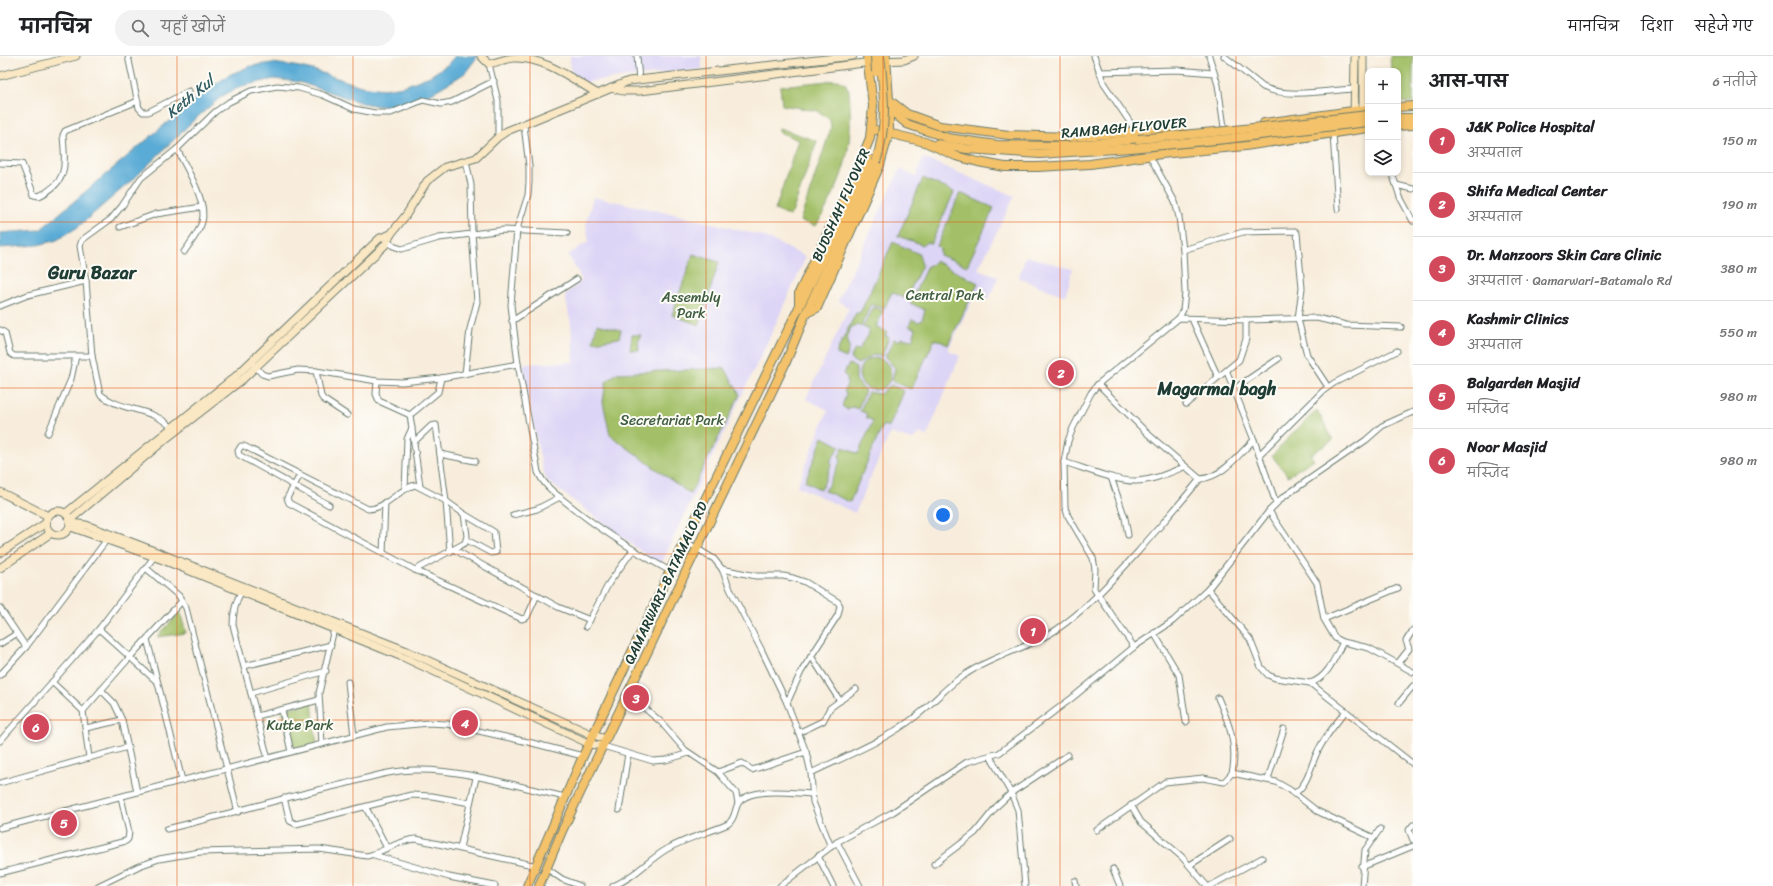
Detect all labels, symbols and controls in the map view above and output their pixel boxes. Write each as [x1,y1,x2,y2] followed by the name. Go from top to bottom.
[20,10,91,43] text: मानचित्र
[115,10,395,46] search box
[161,14,225,40] text: यहाँ खोजें
[1568,14,1619,39] text: मानचित्र
[1641,14,1673,39] text: दिशा
[1695,14,1753,39] text: सहेजे गए
[129,17,151,39] icon: search
[1429,66,1508,96] text: आस-पास
[160,67,223,125] water label: Keth Kul
[1365,68,1401,176] map controls
[1365,68,1401,104] button: +
[1713,70,1757,93] text: 6 नतीजे
[1365,104,1401,140] button: −
[1060,110,1188,146] street label: RAMBAGH FLYOVER
[1467,114,1595,140] text: J&K Police Hospital
[1439,129,1445,152] text: 1
[1722,129,1757,152] text: 150 m
[1365,140,1401,176] button: layers
[1467,141,1522,164] text: अस्पताल
[805,144,877,266] street label: BUDSHAH FLYOVER
[1467,178,1607,204] text: Shifa Medical Center
[1438,193,1446,216] text: 2
[1722,193,1757,216] text: 190 m
[1467,205,1522,228] text: अस्पताल
[1467,242,1662,268] text: Dr. Manzoors Skin Care Clinic
[47,257,138,289] district label: Guru Bazar
[1438,257,1446,280] text: 3
[1720,257,1757,280] text: 380 m
[1467,269,1672,292] text: अस्पताल · Qamarwari-Batamalo Rd
[906,283,984,308] park label: Central Park
[661,285,721,326] park label: Assembly Park
[1467,306,1569,332] text: Kashmir Clinics
[1438,321,1446,344] text: 4
[1720,321,1757,344] text: 550 m
[1467,333,1522,356] text: अस्पताल
[1048,358,1074,388] pin: 2
[1467,370,1580,396] text: Balgarden Masjid
[1156,373,1277,405] district label: Magarmal bagh
[1438,385,1446,408] text: 5
[1720,385,1757,408] text: 980 m
[1467,397,1509,420] text: मस्जिद
[620,408,724,433] park label: Secretariat Park
[1467,434,1546,460] text: Noor Masjid
[1438,449,1446,472] text: 6
[1720,449,1757,472] text: 980 m
[1467,461,1509,484] text: मस्जिद
[617,497,715,669] street label: QAMARWARI-BATAMALO RD
[933,505,953,525] your location
[1020,616,1046,646] pin: 1
[623,683,649,713] pin: 3
[452,708,478,738] pin: 4
[23,712,49,742] pin: 6
[267,713,334,738] park label: Kutte Park
[51,808,77,838] pin: 5

